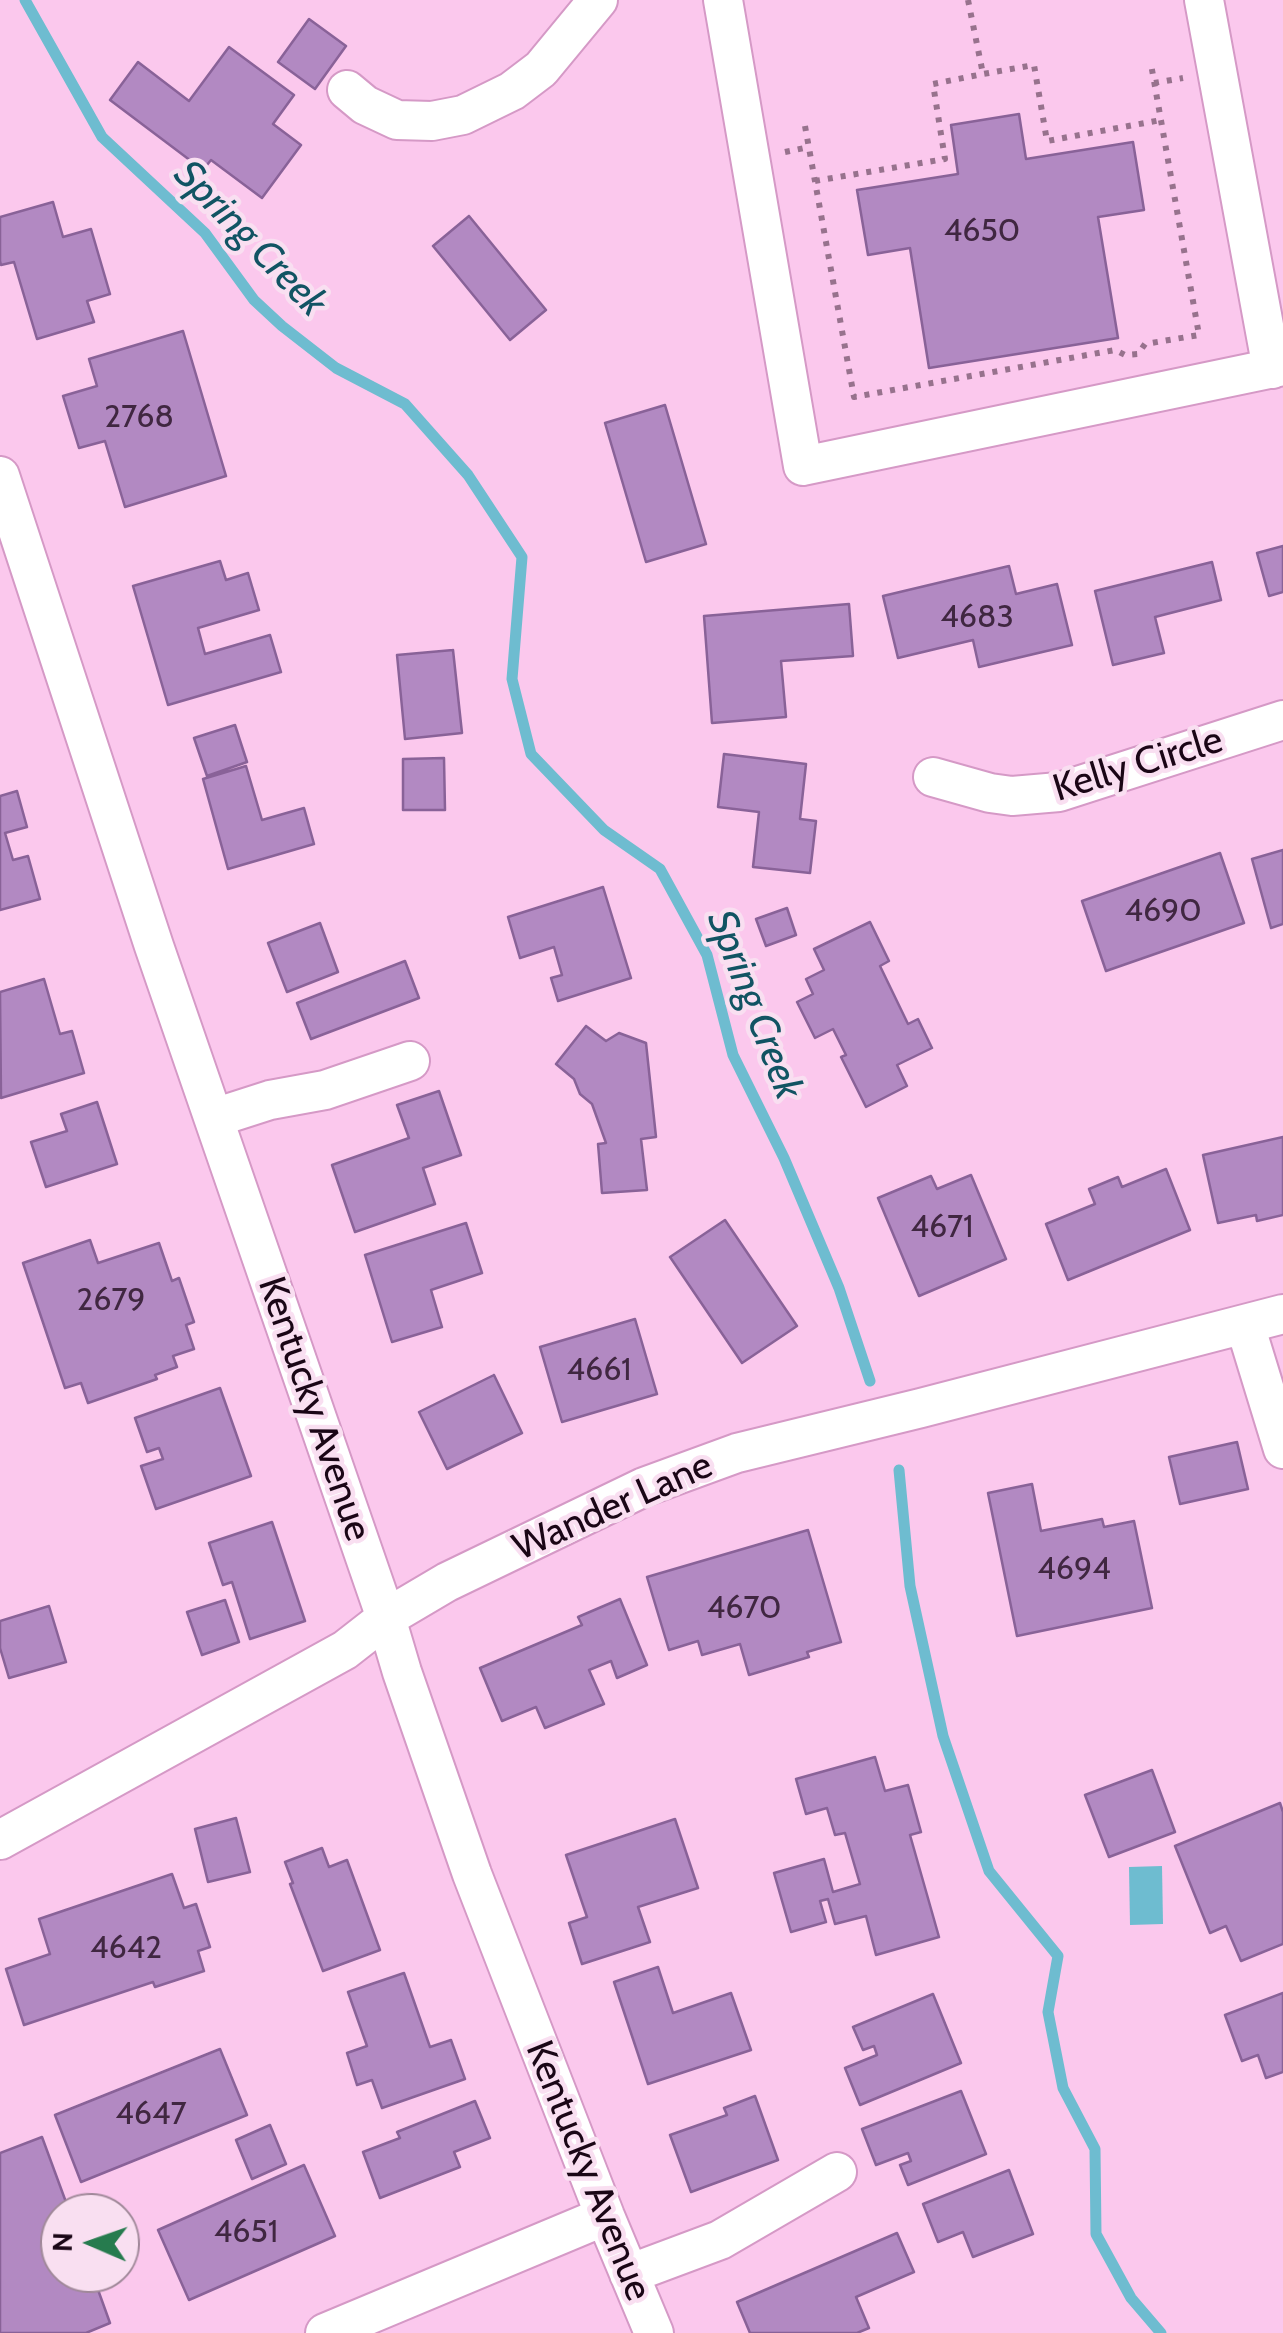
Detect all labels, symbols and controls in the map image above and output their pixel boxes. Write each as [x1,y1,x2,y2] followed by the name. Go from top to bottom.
[164,151,336,327] water label: Spring Creek
[944,213,1020,251] house number: 4650
[104,399,174,437] house number: 2768
[940,599,1014,637] house number: 4683
[1048,718,1228,812] street label: Kelly Circle
[1124,893,1202,931] house number: 4690
[696,904,812,1106] water label: Spring Creek
[911,1209,973,1247] house number: 4671
[248,1271,380,1547] street label: Kentucky Avenue
[77,1282,145,1320] house number: 2679
[566,1352,632,1390] house number: 4661
[506,1443,720,1571] street label: Wander Lane
[1037,1551,1111,1589] house number: 4694
[707,1590,781,1628] house number: 4670
[90,1930,162,1968] house number: 4642
[515,2035,661,2307] street label: Kentucky Avenue
[115,2096,187,2134] house number: 4647
[40,2193,140,2293] north arrow
[214,2214,278,2252] house number: 4651
[45,2232,79,2253] text: N

